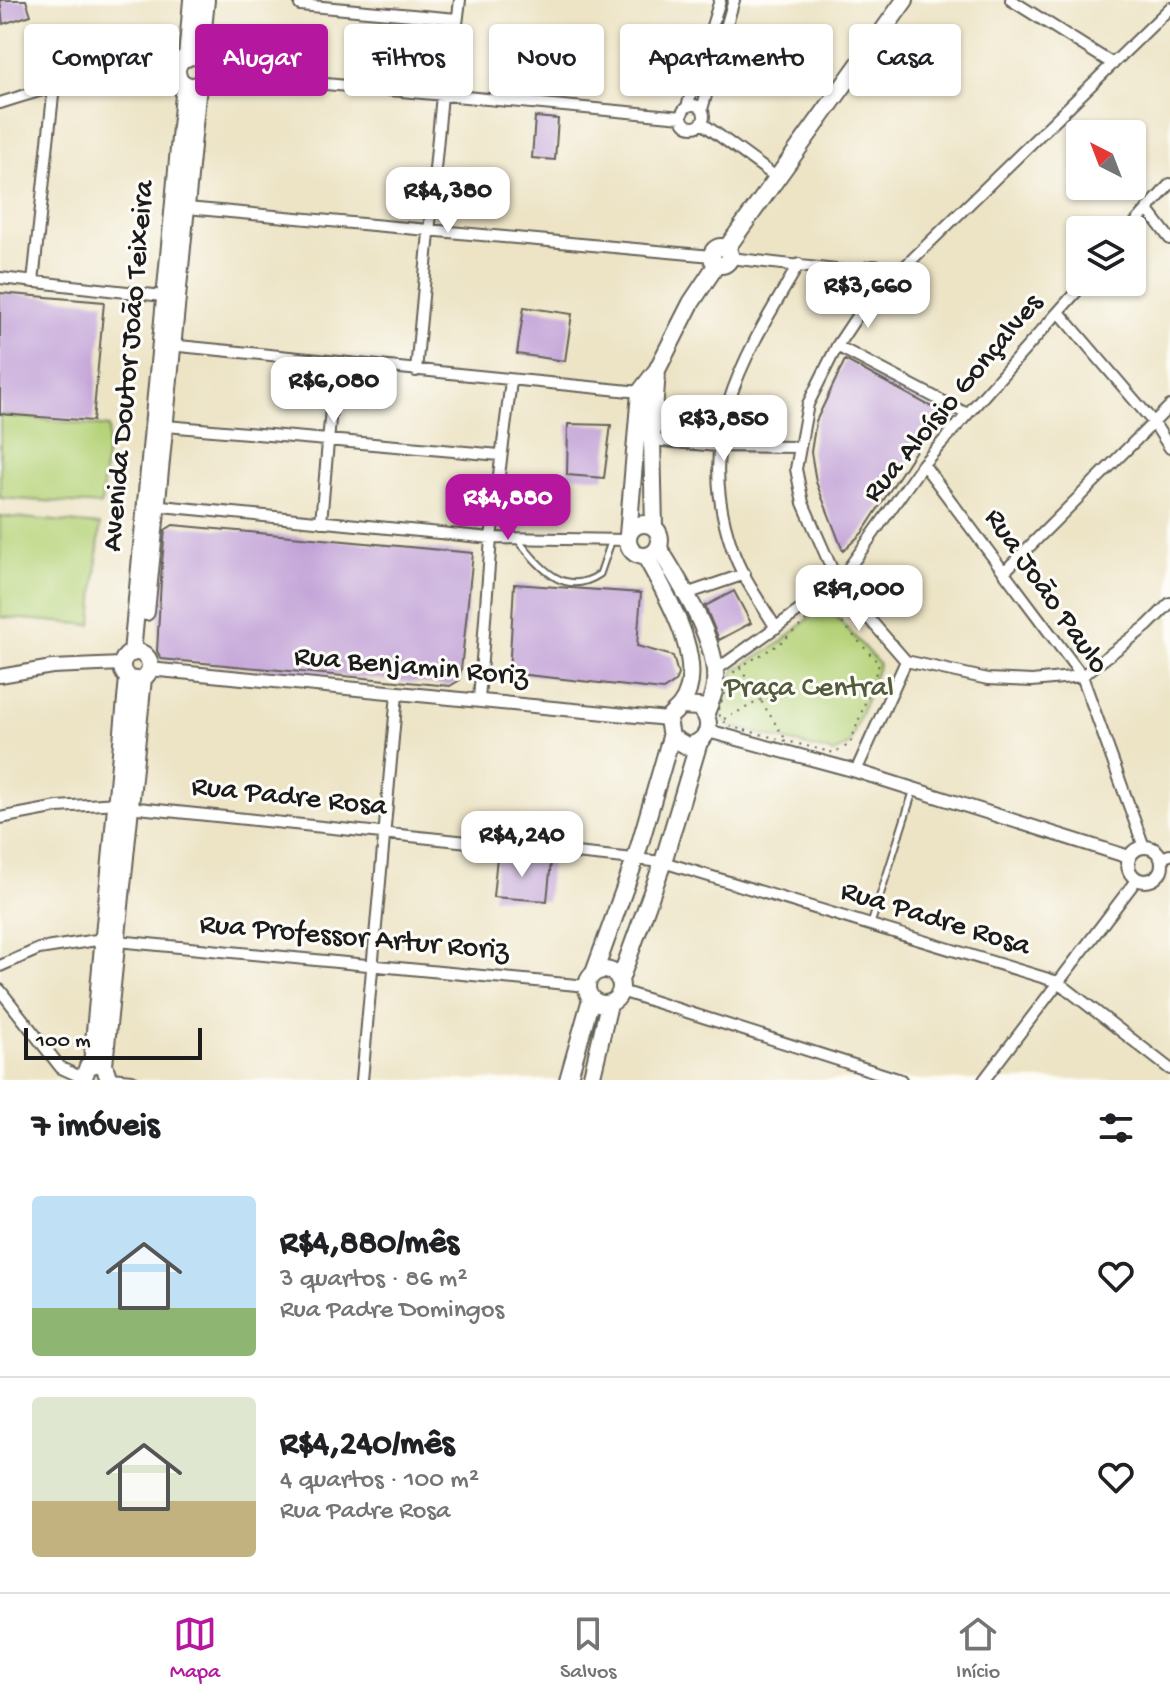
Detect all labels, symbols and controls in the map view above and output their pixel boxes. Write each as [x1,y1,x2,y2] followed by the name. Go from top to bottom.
[24,24,179,96] chip: Comprar
[195,24,328,96] chip: Alugar
[344,24,473,96] chip: Filtros
[489,24,604,96] chip: Novo
[620,24,833,96] chip: Apartamento
[849,24,961,96] chip: Casa
[1066,120,1146,200] north arrow
[1066,120,1146,296] map controls
[374,167,522,235] pin: R$4,380
[404,177,492,208] text: R$4,380
[96,178,164,553] street label: Avenida Doutor João Teixeira
[1066,216,1146,296] button: layers
[794,262,942,330] pin: R$3,660
[824,272,912,303] text: R$3,660
[856,287,1052,511] street label: Rua Aloísio Gonçalves
[260,357,408,425] pin: R$6,080
[289,367,379,398] text: R$6,080
[650,395,798,463] pin: R$3,850
[679,405,769,436] text: R$3,850
[434,474,582,542] pin: R$4,880
[463,484,553,515] text: R$4,880
[975,503,1115,681] street label: Rua João Paulo
[785,565,933,633] pin: R$9,000
[814,575,904,606] text: R$9,000
[293,640,530,696] street label: Rua Benjamin Roriz
[723,672,894,707] park label: Praça Central
[189,770,390,826] street label: Rua Padre Rosa
[448,811,596,879] pin: R$4,240
[479,821,565,852] text: R$4,240
[836,875,1035,966] street label: Rua Padre Rosa
[198,908,511,970] street label: Rua Professor Artur Roriz
[24,1024,202,1060] scale bar
[36,1029,91,1055] text: 100 m
[1094,1106,1138,1150] icon: filters
[32,1108,159,1148] text: 7 imóveis
[280,1225,459,1265] text: R$4,880/mês
[96,1228,192,1324] icon: home
[1094,1254,1138,1298] icon: heart
[280,1265,468,1296] text: 3 quartos · 86 m²
[280,1296,504,1327] text: Rua Padre Domingos
[280,1426,454,1466] text: R$4,240/mês
[96,1429,192,1525] icon: home
[1094,1455,1138,1499] icon: heart
[280,1466,479,1497] text: 4 quartos · 100 m²
[280,1497,450,1528] text: Rua Padre Rosa
[170,1612,220,1686] tab: Mapa
[560,1612,616,1686] tab: Salvos
[956,1612,1000,1686] tab: Início

